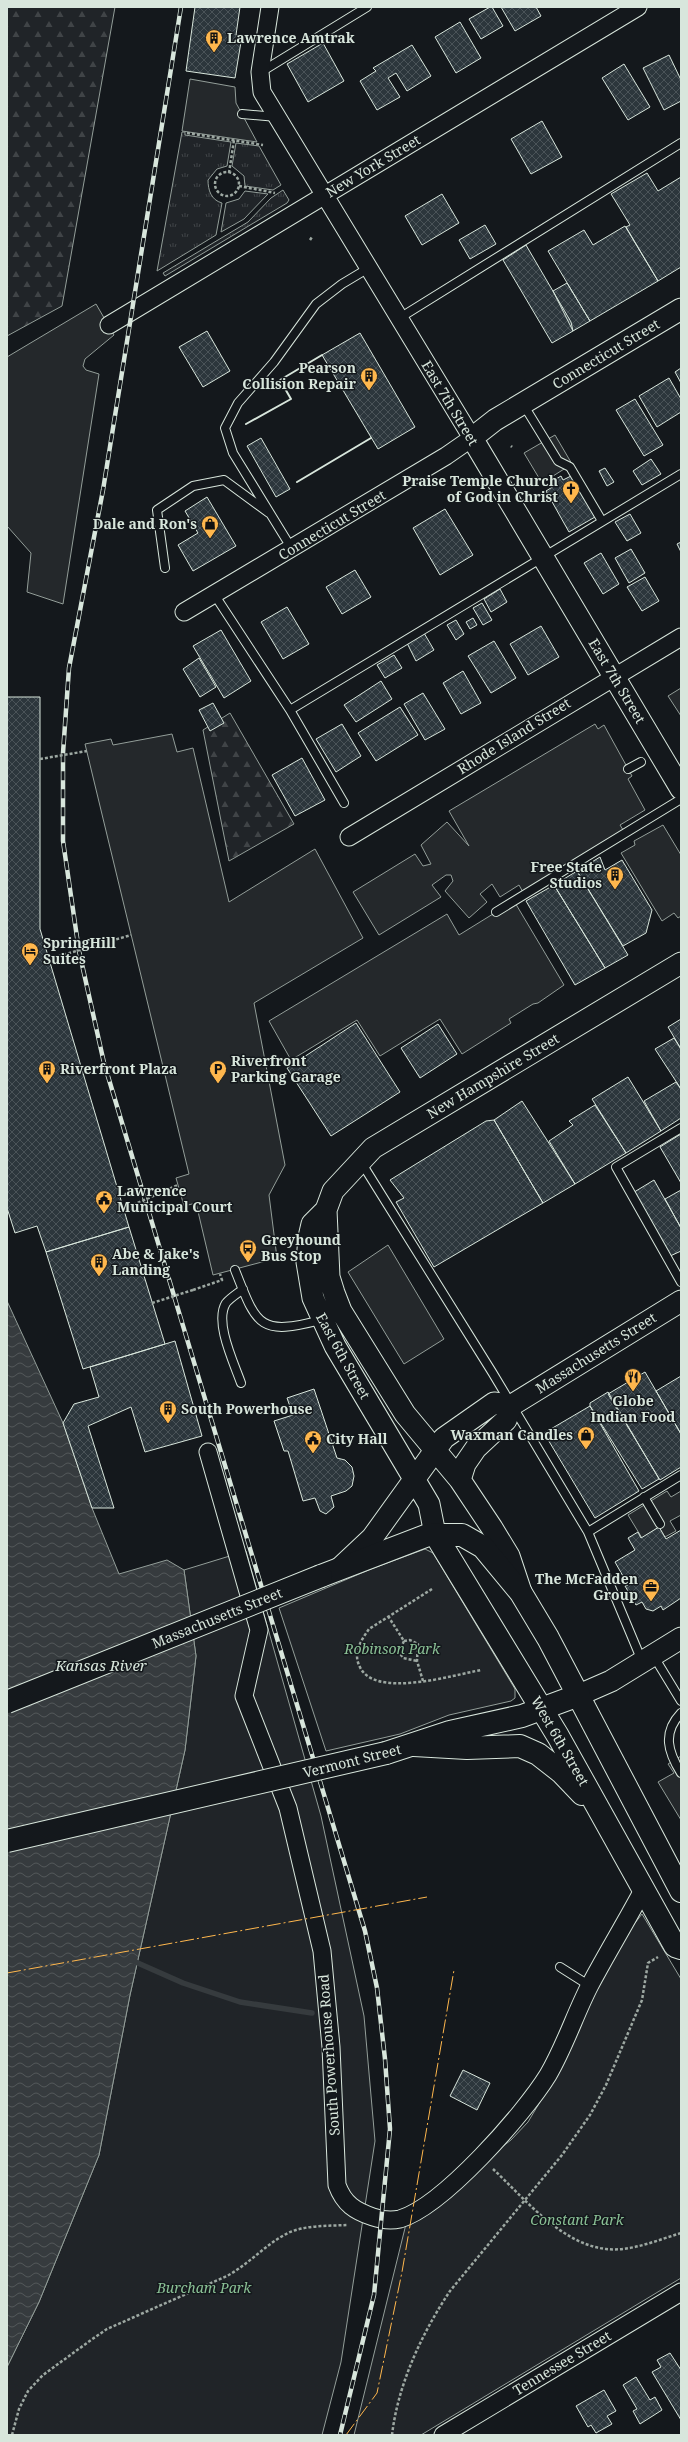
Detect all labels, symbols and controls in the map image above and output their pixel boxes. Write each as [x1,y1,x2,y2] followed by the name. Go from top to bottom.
[204,28,224,53] building icon: Lawrence Amtrak
[227,28,355,47] place label: Lawrence Amtrak
[322,130,424,201] street label: New York Street
[549,314,663,393] street label: Connecticut Street
[418,357,483,449] street label: East 7th Street
[242,358,357,393] place label: Pearson Collision Repair
[359,366,379,391] building icon: Pearson Collision Repair
[402,471,558,506] place label: Praise Temple Church of God in Christ
[561,479,581,504] church icon: Praise Temple Church of God in Christ
[275,485,389,564] street label: Connecticut Street
[93,514,197,533] place label: Dale and Ron's
[200,514,220,539] shop icon: Dale and Ron's
[585,635,650,727] street label: East 7th Street
[454,693,574,778] street label: Rhode Island Street
[530,857,602,892] place label: Free State Studios
[605,865,625,890] building icon: Free State Studios
[43,933,116,968] place label: SpringHill Suites
[20,941,40,966] hotel icon: SpringHill Suites
[423,1028,562,1123] street label: New Hampshire Street
[231,1051,341,1086] place label: Riverfront Parking Garage
[37,1059,57,1084] building icon: Riverfront Plaza
[60,1059,177,1078] place label: Riverfront Plaza
[208,1059,228,1084] parking icon: Riverfront Parking Garage
[117,1181,233,1216] place label: Lawrence Municipal Court
[94,1189,114,1214] public building icon: Lawrence Municipal Court
[261,1230,341,1265] place label: Greyhound Bus Stop
[238,1238,258,1263] bus stop icon: Greyhound Bus Stop
[112,1244,200,1279] place label: Abe & Jake's Landing
[89,1252,109,1277] building icon: Abe & Jake's Landing
[532,1308,660,1397] street label: Massachusetts Street
[312,1309,375,1402] street label: East 6th Street
[623,1367,643,1392] restaurant icon: Globe Indian Food
[591,1391,675,1426] place label: Globe Indian Food
[158,1399,178,1424] building icon: South Powerhouse
[181,1399,313,1418] place label: South Powerhouse
[450,1425,573,1444] place label: Waxman Candles
[576,1425,596,1450] shop icon: Waxman Candles
[303,1429,323,1454] public building icon: City Hall
[326,1429,388,1448] place label: City Hall
[535,1569,638,1604] place label: The McFadden Group
[641,1577,661,1602] office icon: The McFadden Group
[149,1583,285,1652] street label: Massachusetts Street
[343,1639,441,1658] park label: Robinson Park
[54,1655,148,1675] water label: Kansas River
[527,1692,594,1789] street label: West 6th Street
[301,1739,403,1782] street label: Vermont Street
[313,1973,344,2136] street label: South Powerhouse Road
[530,2210,625,2229] park label: Constant Park
[156,2278,252,2297] park label: Burcham Park
[509,2326,614,2399] street label: Tennessee Street

